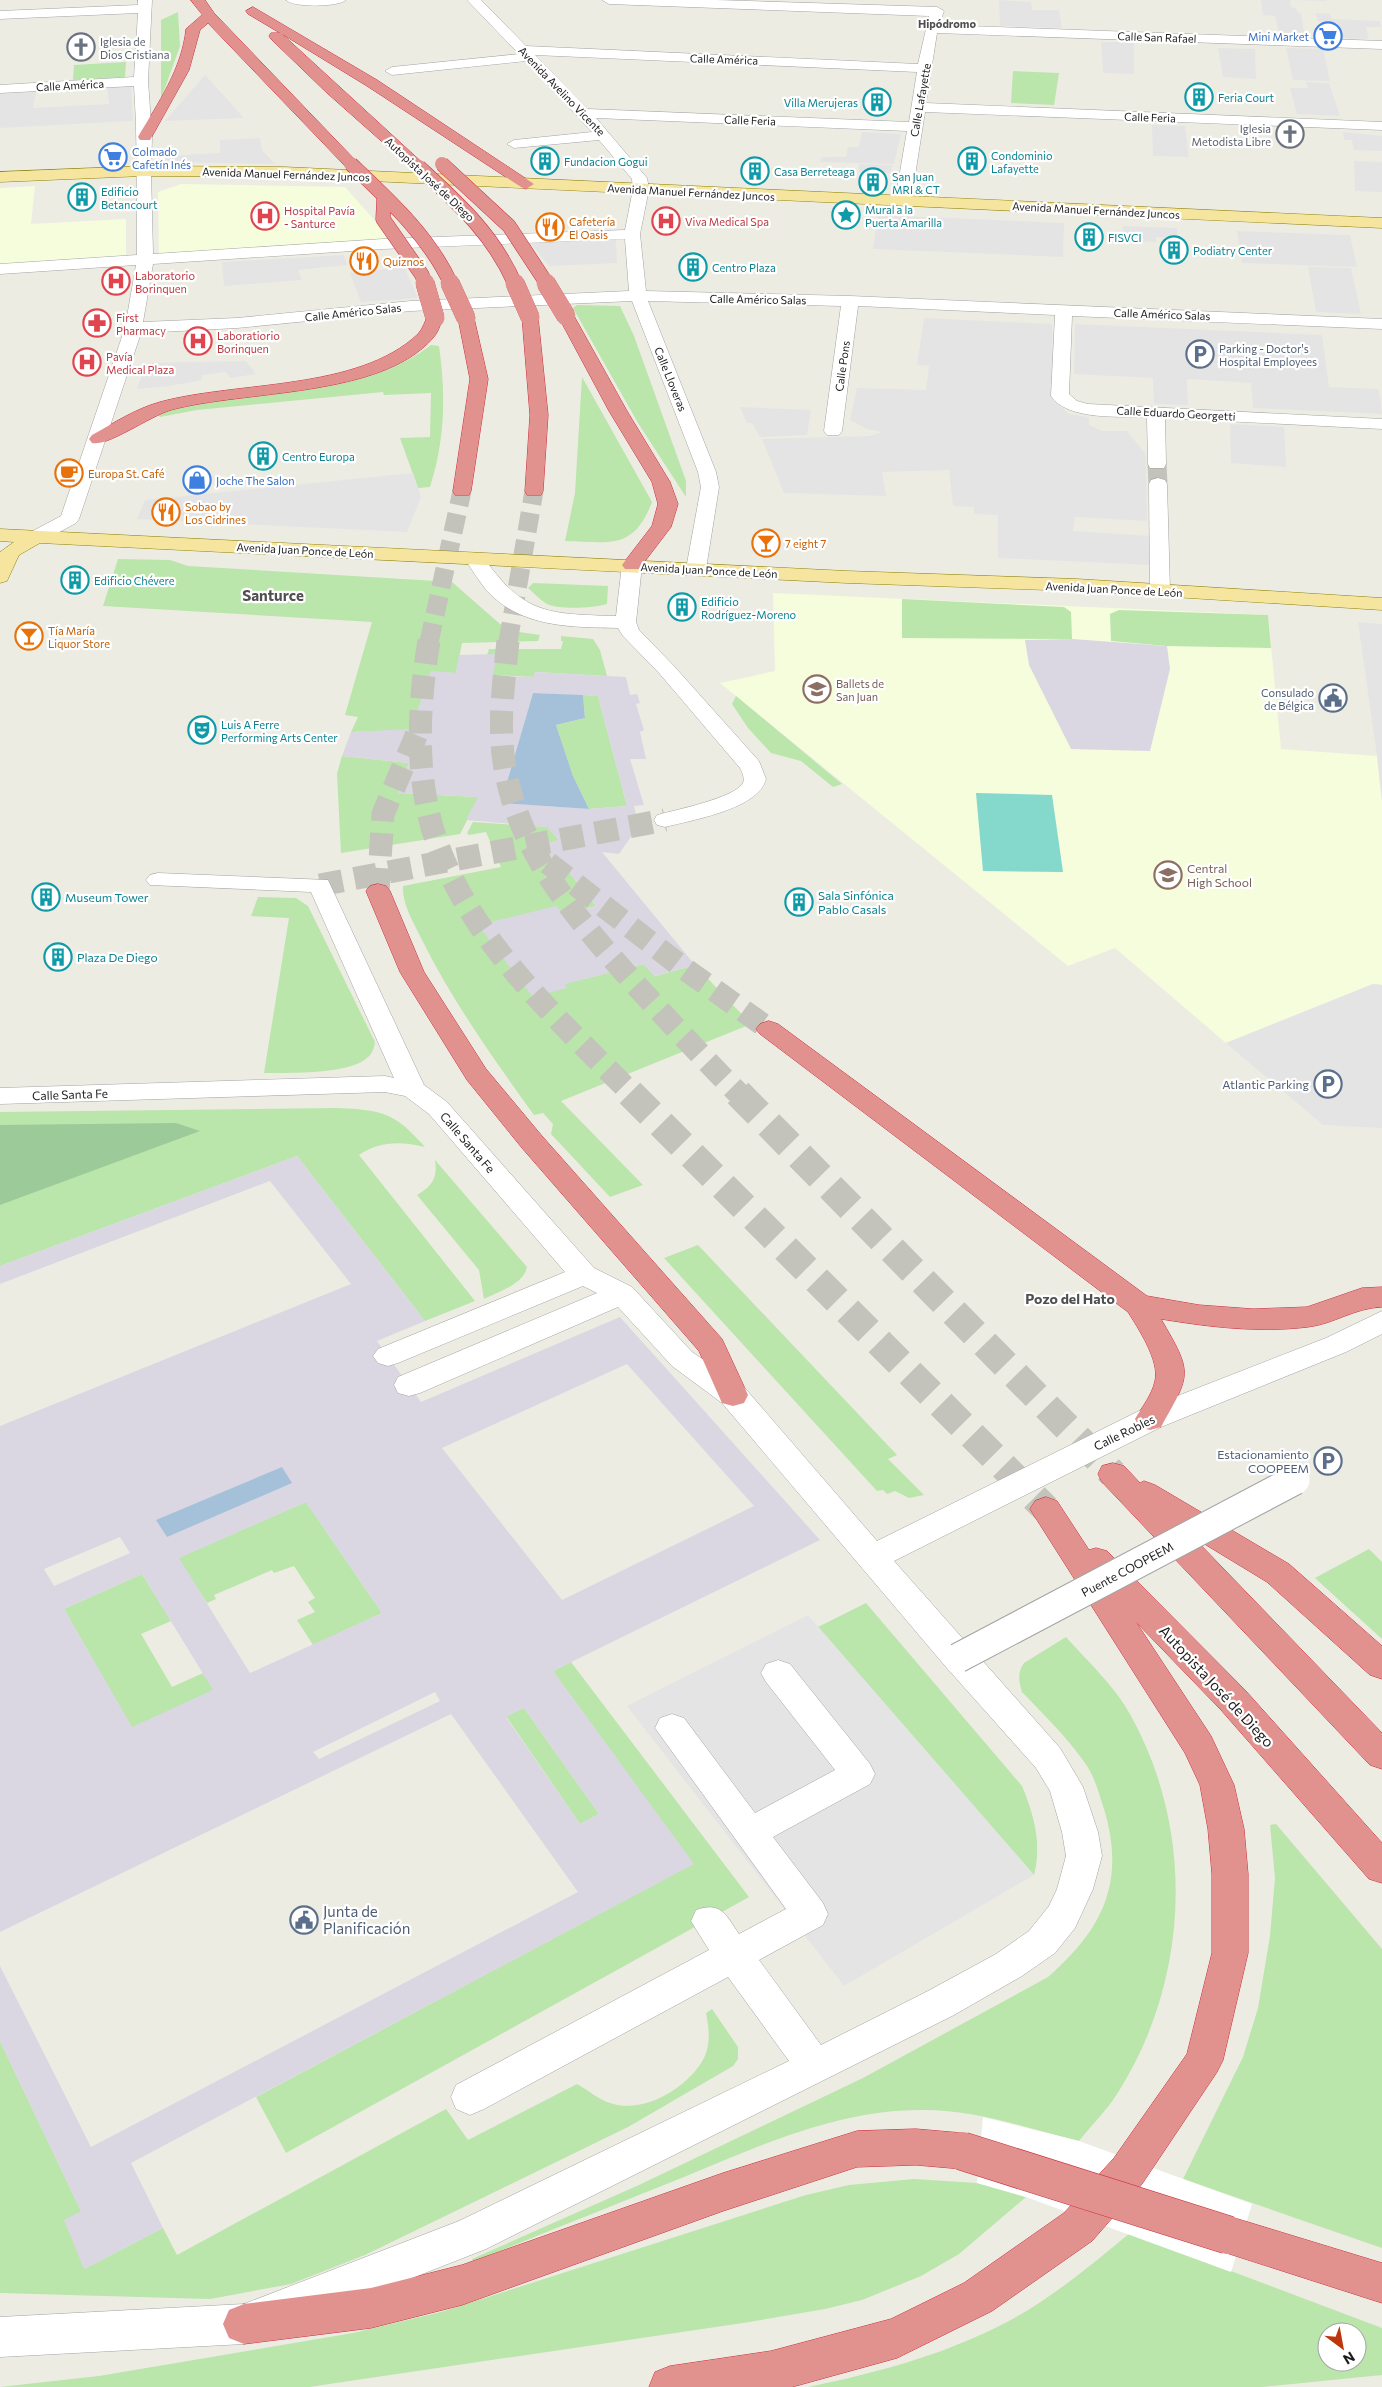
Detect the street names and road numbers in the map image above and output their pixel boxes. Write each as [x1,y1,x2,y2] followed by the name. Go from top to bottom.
[1117,29,1197,45] street label: Calle San Rafael
[516,44,608,138] street label: Avenida Avelino Vicente
[690,51,758,67] street label: Calle América
[907,62,933,138] street label: Calle Lafayette
[36,77,104,93] street label: Calle América
[1124,110,1176,124] street label: Calle Feria
[724,113,776,127] street label: Calle Feria
[382,134,478,225] street label: Autopista José de Diego
[202,165,370,184] street label: Avenida Manuel Fernández Juncos
[607,181,775,204] street label: Avenida Manuel Fernández Juncos
[1012,199,1180,222] street label: Avenida Manuel Fernández Juncos
[709,292,807,306] street label: Calle Américo Salas
[304,300,402,324] street label: Calle Américo Salas
[1113,306,1211,322] street label: Calle Américo Salas
[832,340,852,392] street label: Calle Pons
[652,345,690,413] street label: Calle Lloveras
[1116,403,1236,423] street label: Calle Eduardo Georgetti
[236,540,374,561] street label: Avenida Juan Ponce de León
[640,560,778,581] street label: Avenida Juan Ponce de León
[1045,579,1183,600] street label: Avenida Juan Ponce de León
[32,1086,108,1102] street label: Calle Santa Fe
[438,1109,498,1175] street label: Calle Santa Fe
[1091,1411,1157,1453] street label: Calle Robles
[1079,1539,1175,1599] street label: Puente COOPEEM
[1156,1621,1278,1751] street label: Autopista José de Diego

